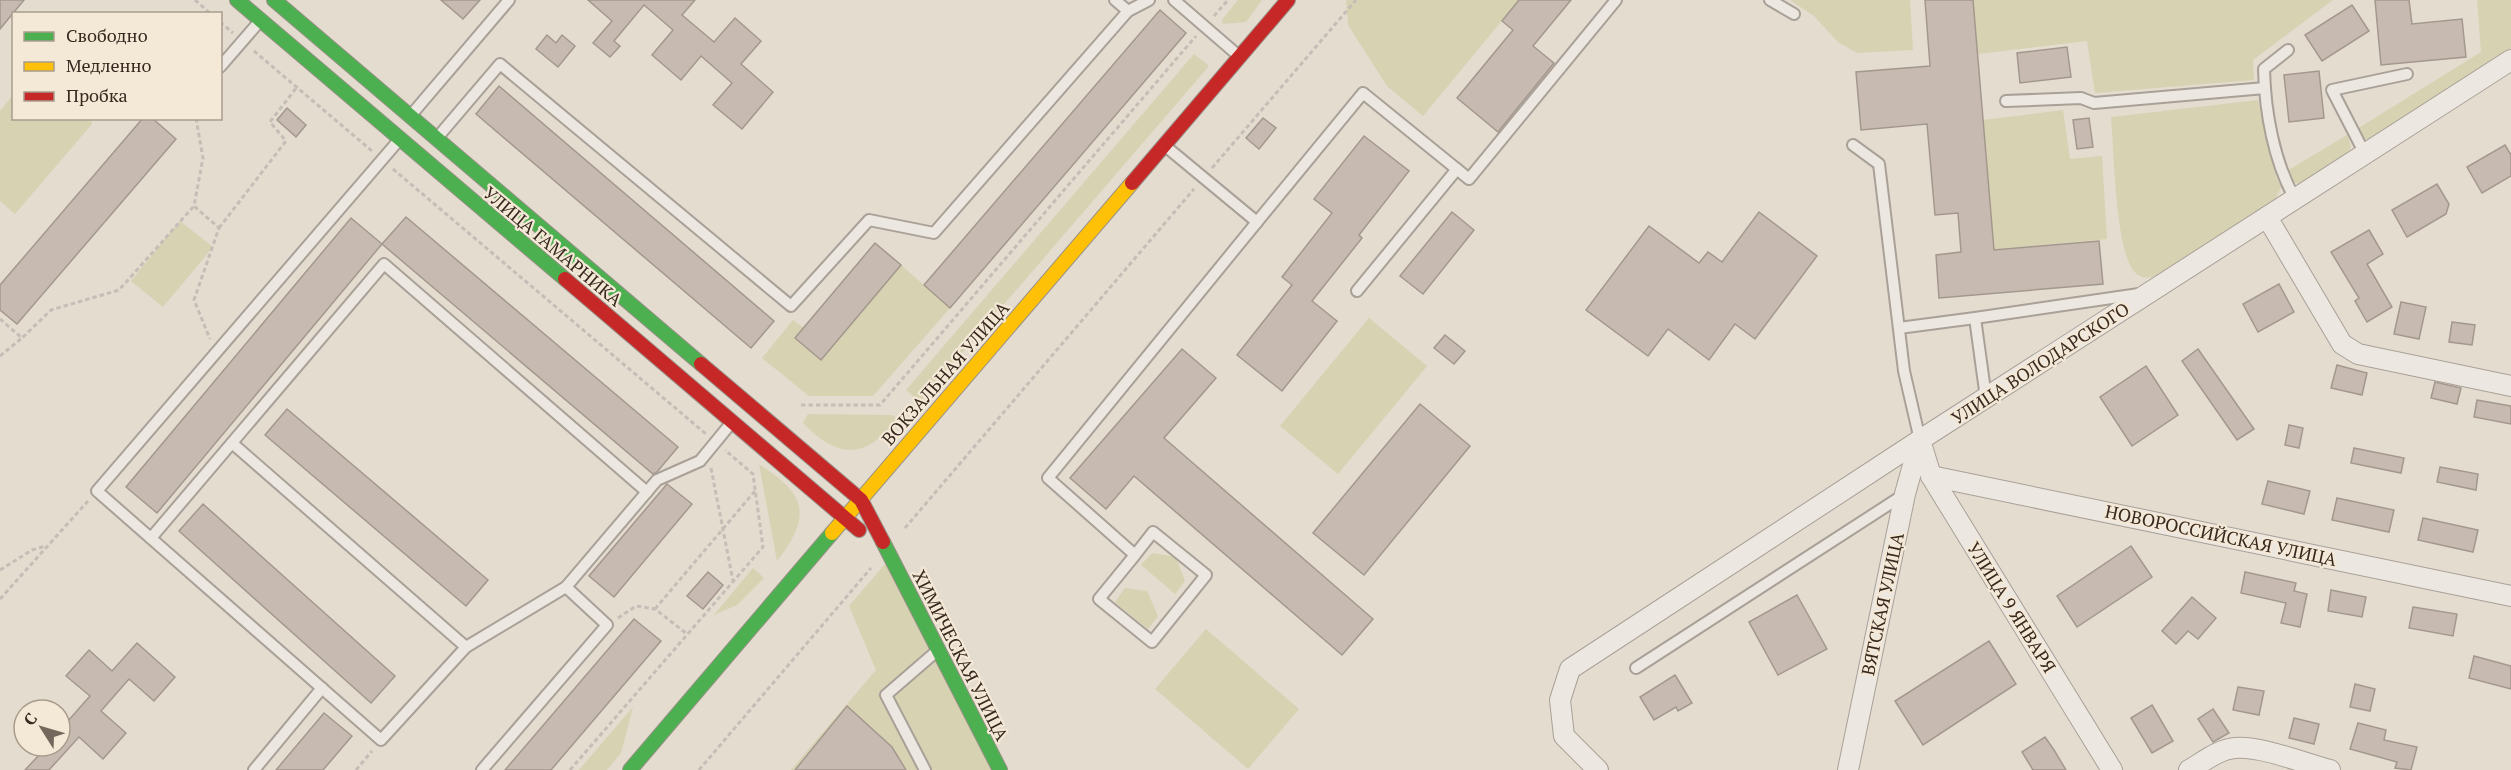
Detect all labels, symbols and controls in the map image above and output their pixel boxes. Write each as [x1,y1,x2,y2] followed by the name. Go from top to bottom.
[12,12,222,120] legend
[66,23,148,47] text: Свободно
[66,53,152,77] text: Медленно
[66,83,128,107] text: Пробка
[478,181,628,312] street label: УЛИЦА ГАМАРНИКА
[876,295,1015,450] street label: ВОКЗАЛЬНАЯ УЛИЦА
[1946,296,2134,430] street label: УЛИЦА ВОЛОДАРСКОГО
[2103,499,2340,571] street label: НОВОРОССИЙСКАЯ УЛИЦА
[1855,530,1909,678] street label: ВЯТСКАЯ УЛИЦА
[1962,537,2062,677] street label: УЛИЦА 9 ЯНВАРЯ
[908,566,1015,745] street label: ХИМИЧЕСКАЯ УЛИЦА
[12,698,72,758] north arrow
[18,708,42,730] text: С

